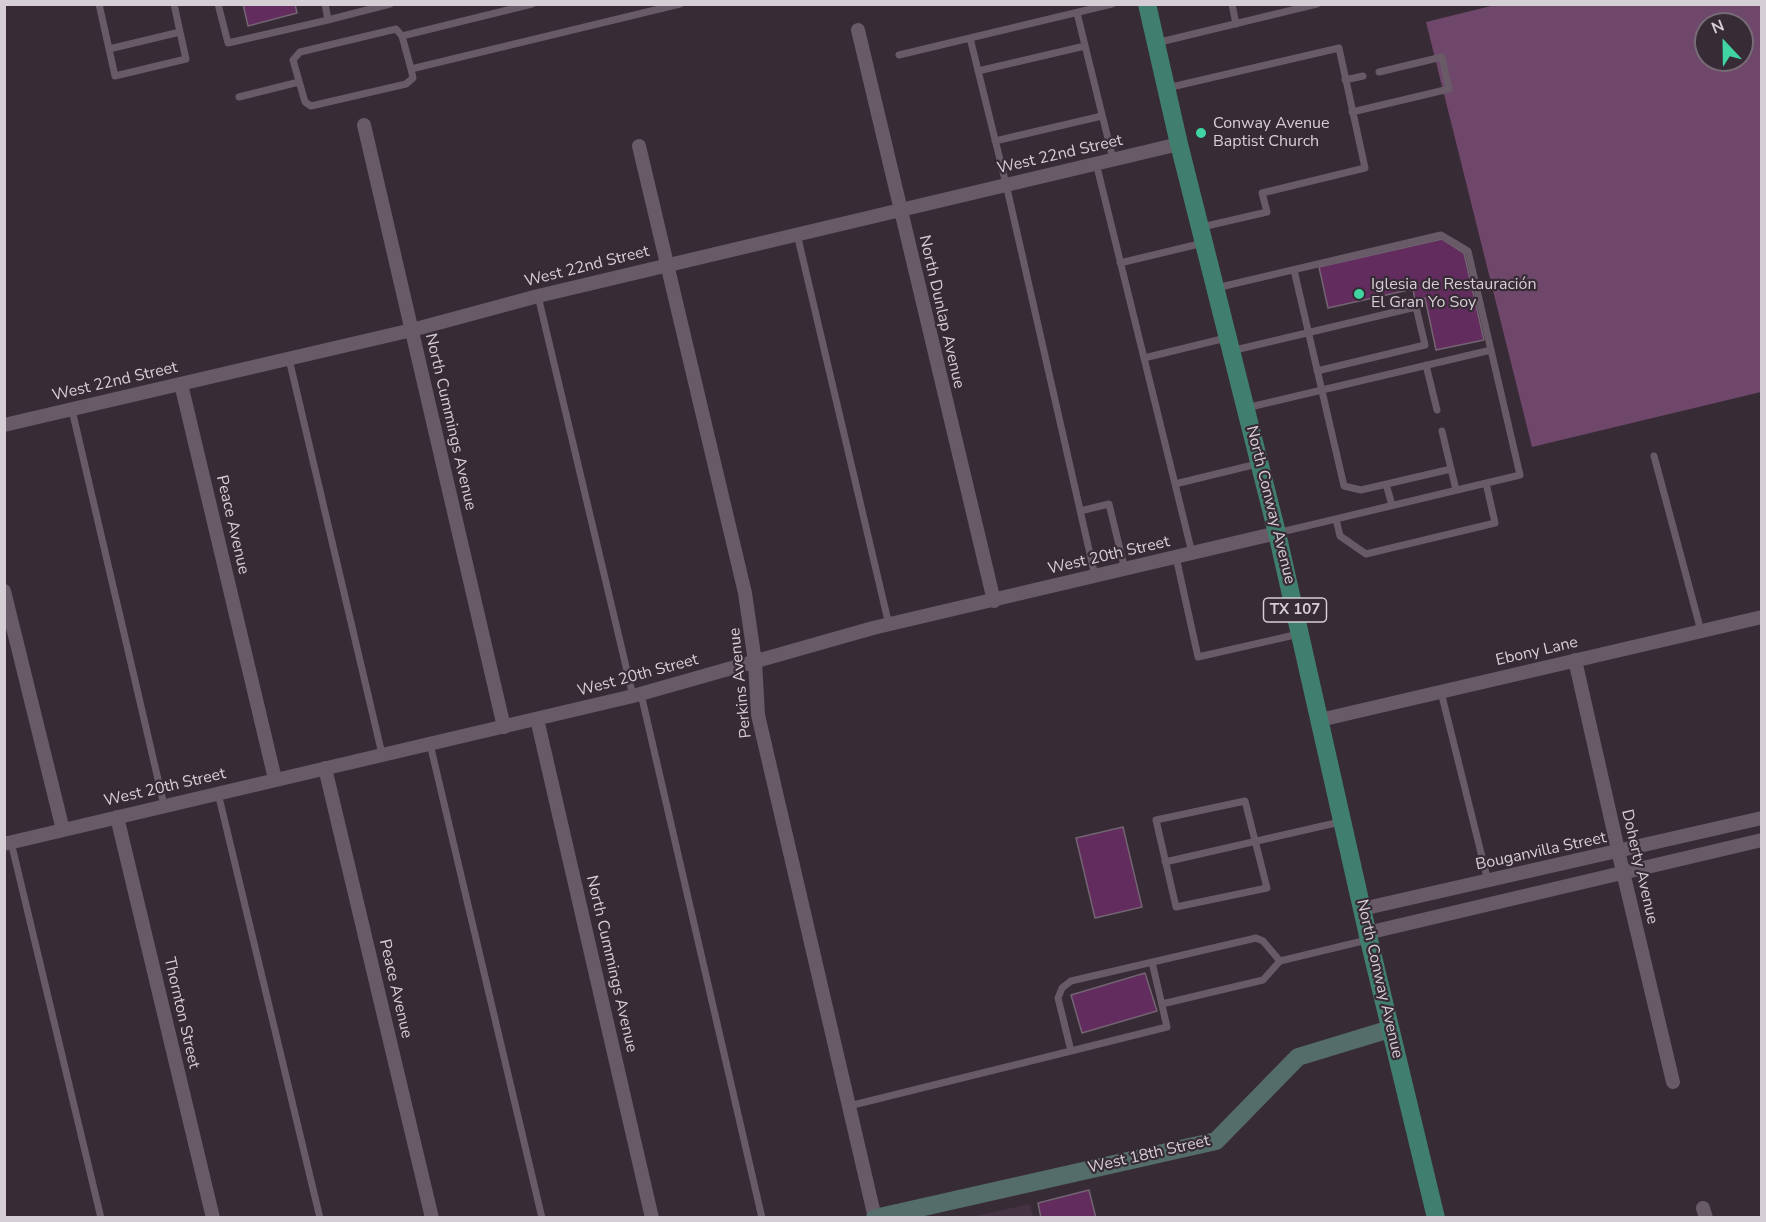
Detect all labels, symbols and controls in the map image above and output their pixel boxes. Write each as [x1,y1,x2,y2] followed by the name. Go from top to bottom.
[1694,12,1754,72] north arrow
[1708,15,1728,40] text: N
[1213,114,1330,152] place label: Conway Avenue Baptist Church
[1194,126,1208,140] marker: Conway Avenue Baptist Church
[996,131,1124,179] street label: West 22nd Street
[914,233,968,391] street label: North Dunlap Avenue
[523,242,651,292] street label: West 22nd Street
[1371,275,1537,313] place label: Iglesia de Restauración El Gran Yo Soy
[1352,287,1366,301] marker: Iglesia de Restauración El Gran Yo Soy
[420,332,480,512] street label: North Cummings Avenue
[51,358,179,406] street label: West 22nd Street
[1241,424,1299,586] street label: North Conway Avenue
[211,474,253,576] street label: Peace Avenue
[1046,533,1172,579] street label: West 20th Street
[1264,598,1326,622] road number: TX 107
[726,627,756,739] street label: Perkins Avenue
[1494,633,1580,671] street label: Ebony Lane
[576,651,700,701] street label: West 20th Street
[102,765,228,811] street label: West 20th Street
[1616,808,1662,926] street label: Doherty Avenue
[1474,829,1608,875] street label: Bouganvilla Street
[581,874,641,1054] street label: North Cummings Avenue
[1351,898,1407,1060] street label: North Conway Avenue
[374,938,416,1040] street label: Peace Avenue
[159,955,203,1071] street label: Thornton Street
[1086,1132,1212,1178] street label: West 18th Street

